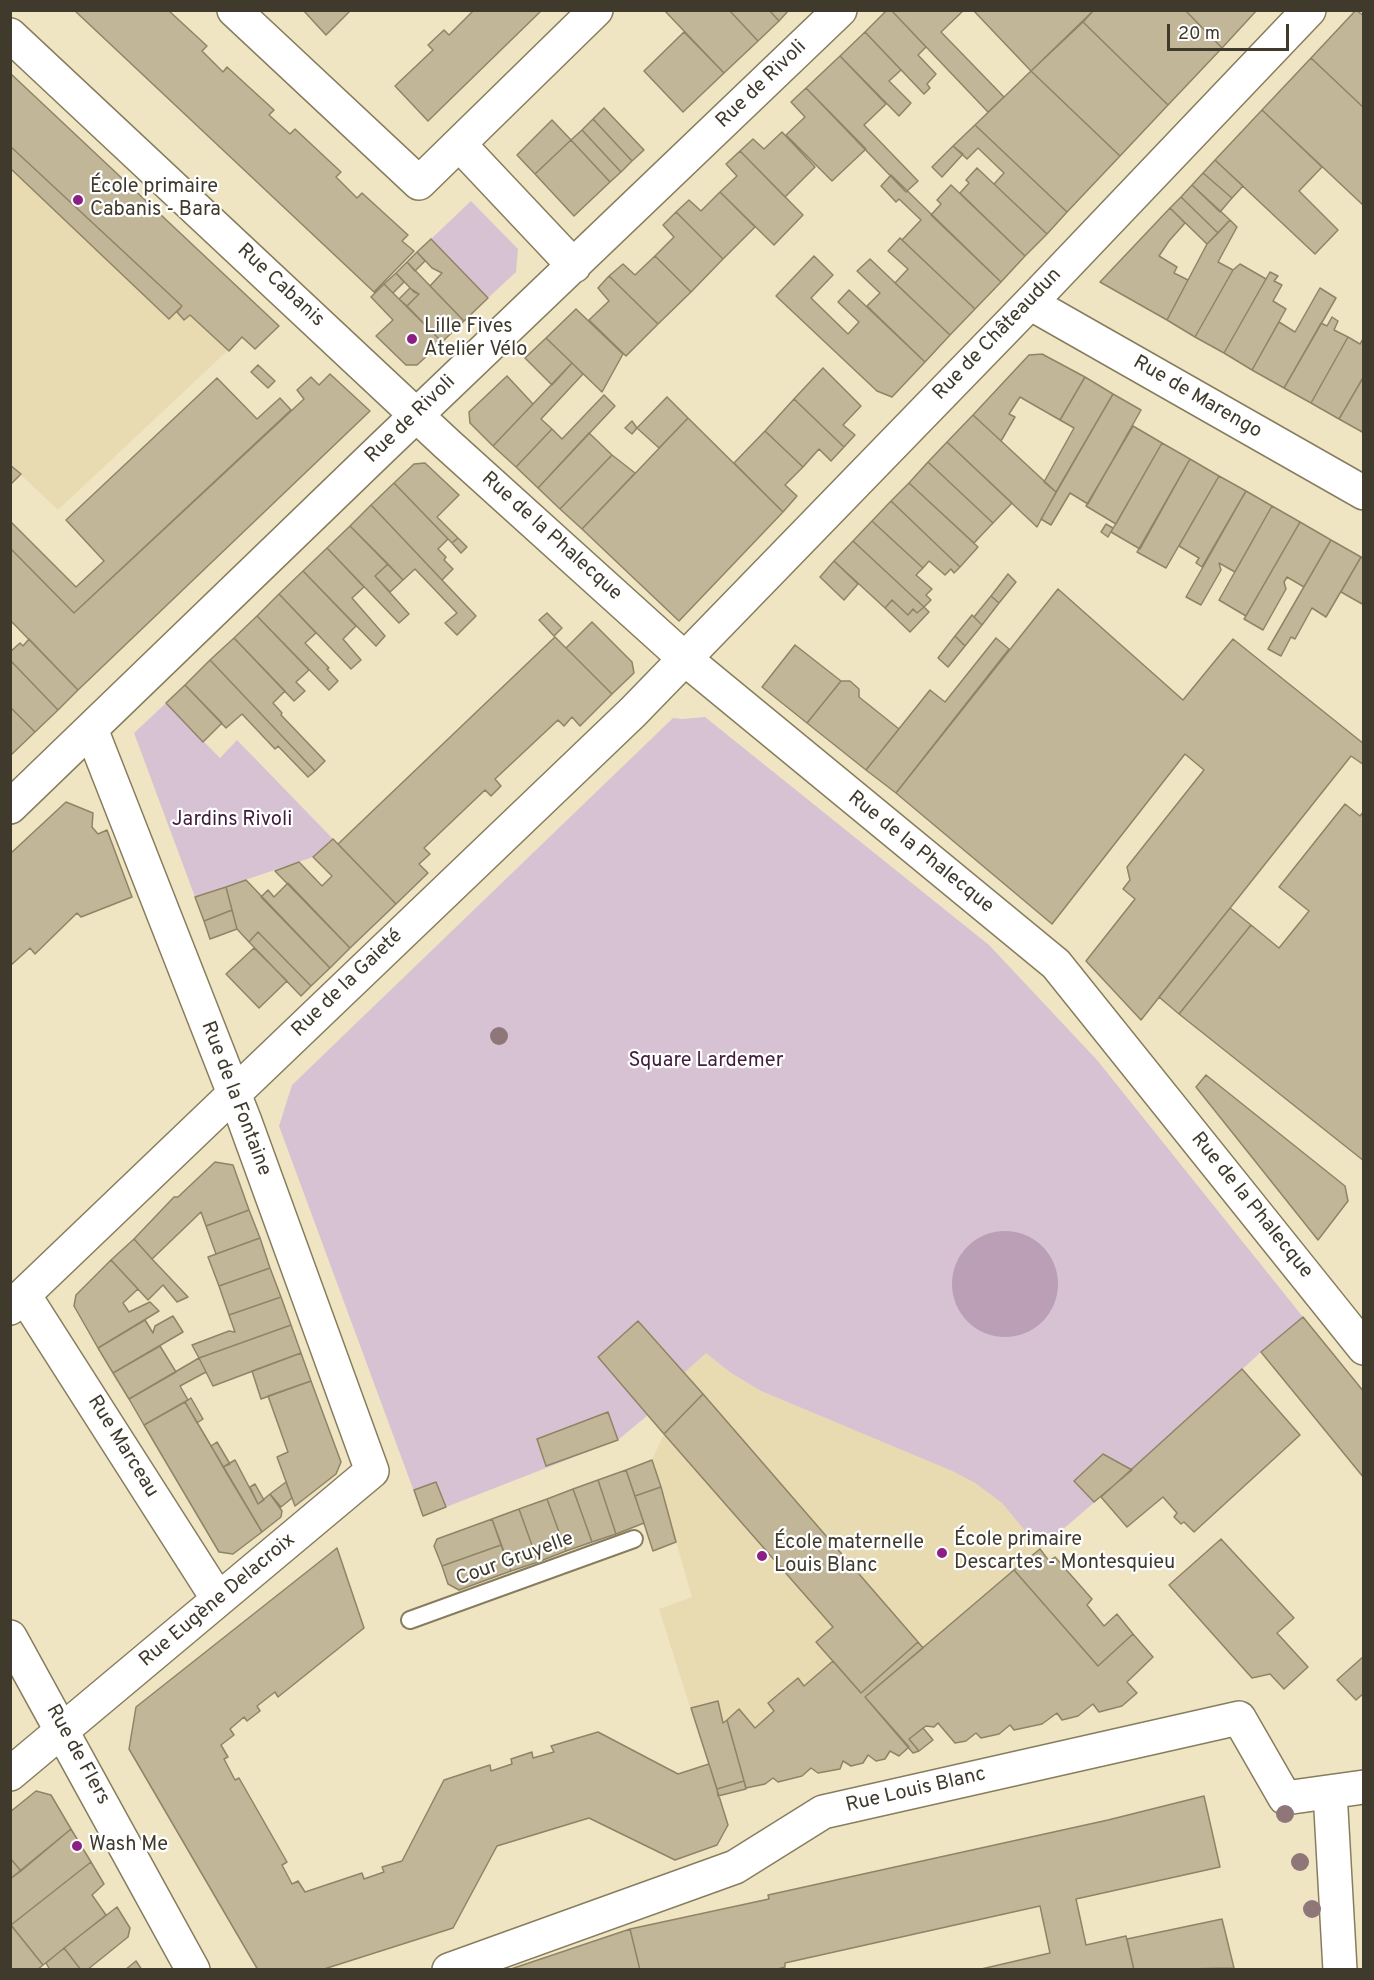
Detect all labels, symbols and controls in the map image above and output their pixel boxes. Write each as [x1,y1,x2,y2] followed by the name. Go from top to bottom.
[1170,12,1292,50] scale bar
[1178,23,1220,46] text: 20 m
[712,36,812,134] street label: Rue de Rivoli
[90,176,221,223] place label: École primaire Cabanis - Bara
[71,193,85,207] marker: École primaire Cabanis - Bara
[231,239,329,333] street label: Rue Cabanis
[929,264,1067,406] street label: Rue de Châteaudun
[424,316,527,363] place label: Lille Fives Atelier Vélo
[405,332,419,346] marker: Lille Fives Atelier Vélo
[1128,351,1266,445] street label: Rue de Marengo
[361,371,461,469] street label: Rue de Rivoli
[476,468,626,606] street label: Rue de la Phalecque
[842,787,998,919] street label: Rue de la Phalecque
[172,809,292,833] park label: Jardins Rivoli
[288,925,408,1043] street label: Rue de la Gaieté
[194,1018,276,1180] street label: Rue de la Fontaine
[628,1050,784,1074] park label: Square Lardemer
[1185,1128,1317,1284] street label: Rue de la Phalecque
[81,1392,163,1502] street label: Rue Marceau
[453,1528,577,1592] street label: Cour Gruyelle
[135,1529,301,1673] street label: Rue Eugène Delacroix
[954,1529,1175,1576] place label: École primaire Descartes - Montesquieu
[774,1532,924,1579] place label: École maternelle Louis Blanc
[935,1546,949,1560] marker: École primaire Descartes - Montesquieu
[755,1549,769,1563] marker: École maternelle Louis Blanc
[40,1701,114,1809] street label: Rue de Flers
[844,1763,988,1819] street label: Rue Louis Blanc
[89,1834,168,1858] place label: Wash Me
[70,1839,84,1853] marker: Wash Me

